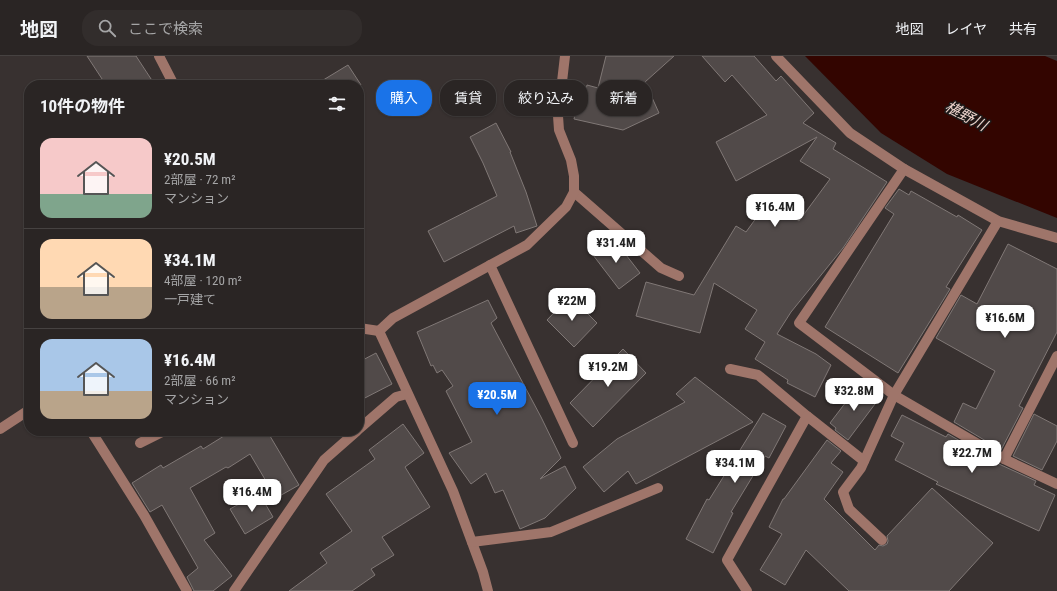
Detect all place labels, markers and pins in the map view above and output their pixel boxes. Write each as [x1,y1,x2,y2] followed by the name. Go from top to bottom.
[742,194,808,228] pin: ¥16.4M
[583,230,649,264] pin: ¥31.4M
[548,288,596,322] pin: ¥22M
[972,305,1038,339] pin: ¥16.6M
[575,354,641,388] pin: ¥19.2M
[821,378,887,412] pin: ¥32.8M
[464,382,530,416] pin: ¥20.5M
[939,440,1005,474] pin: ¥22.7M
[702,450,768,484] pin: ¥34.1M
[219,479,285,513] pin: ¥16.4M

